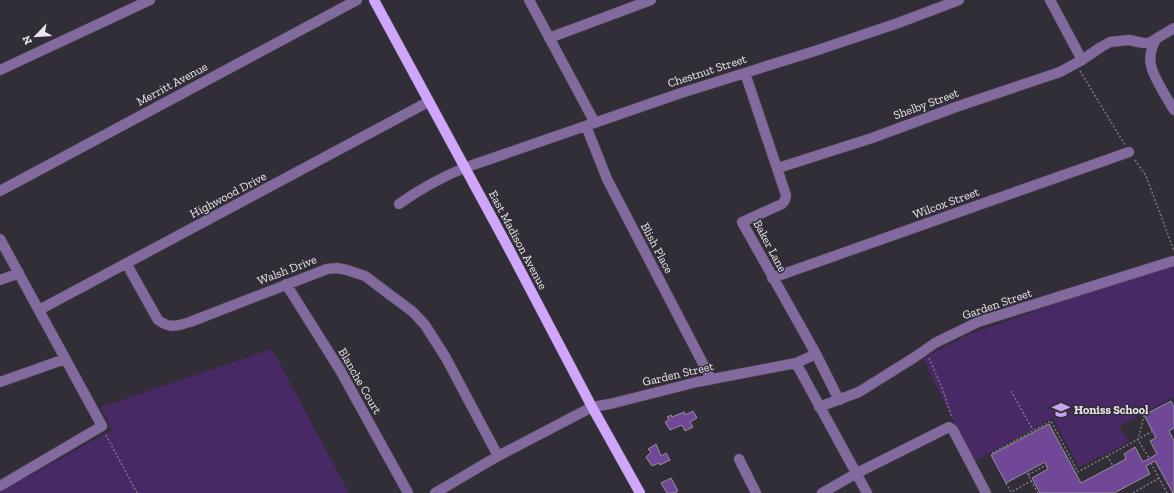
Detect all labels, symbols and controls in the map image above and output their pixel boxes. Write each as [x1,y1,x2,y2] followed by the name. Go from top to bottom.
[16,16,56,56] north arrow
[19,33,35,47] text: N
[666,51,749,90] street label: Chestnut Street
[134,59,210,109] street label: Merritt Avenue
[891,86,961,122] street label: Shelby Street
[187,169,269,221] street label: Highwood Drive
[911,184,982,221] street label: Wilcox Street
[486,188,550,292] street label: East Madison Avenue
[750,217,790,275] street label: Baker Lane
[638,220,676,276] street label: Blish Place
[255,252,319,288] street label: Walsh Drive
[960,285,1034,322] street label: Garden Street
[335,346,385,417] street label: Blanche Court
[641,359,715,389] street label: Garden Street
[1051,400,1071,420] school or university icon: Honiss School
[1074,403,1149,417] place label: Honiss School

